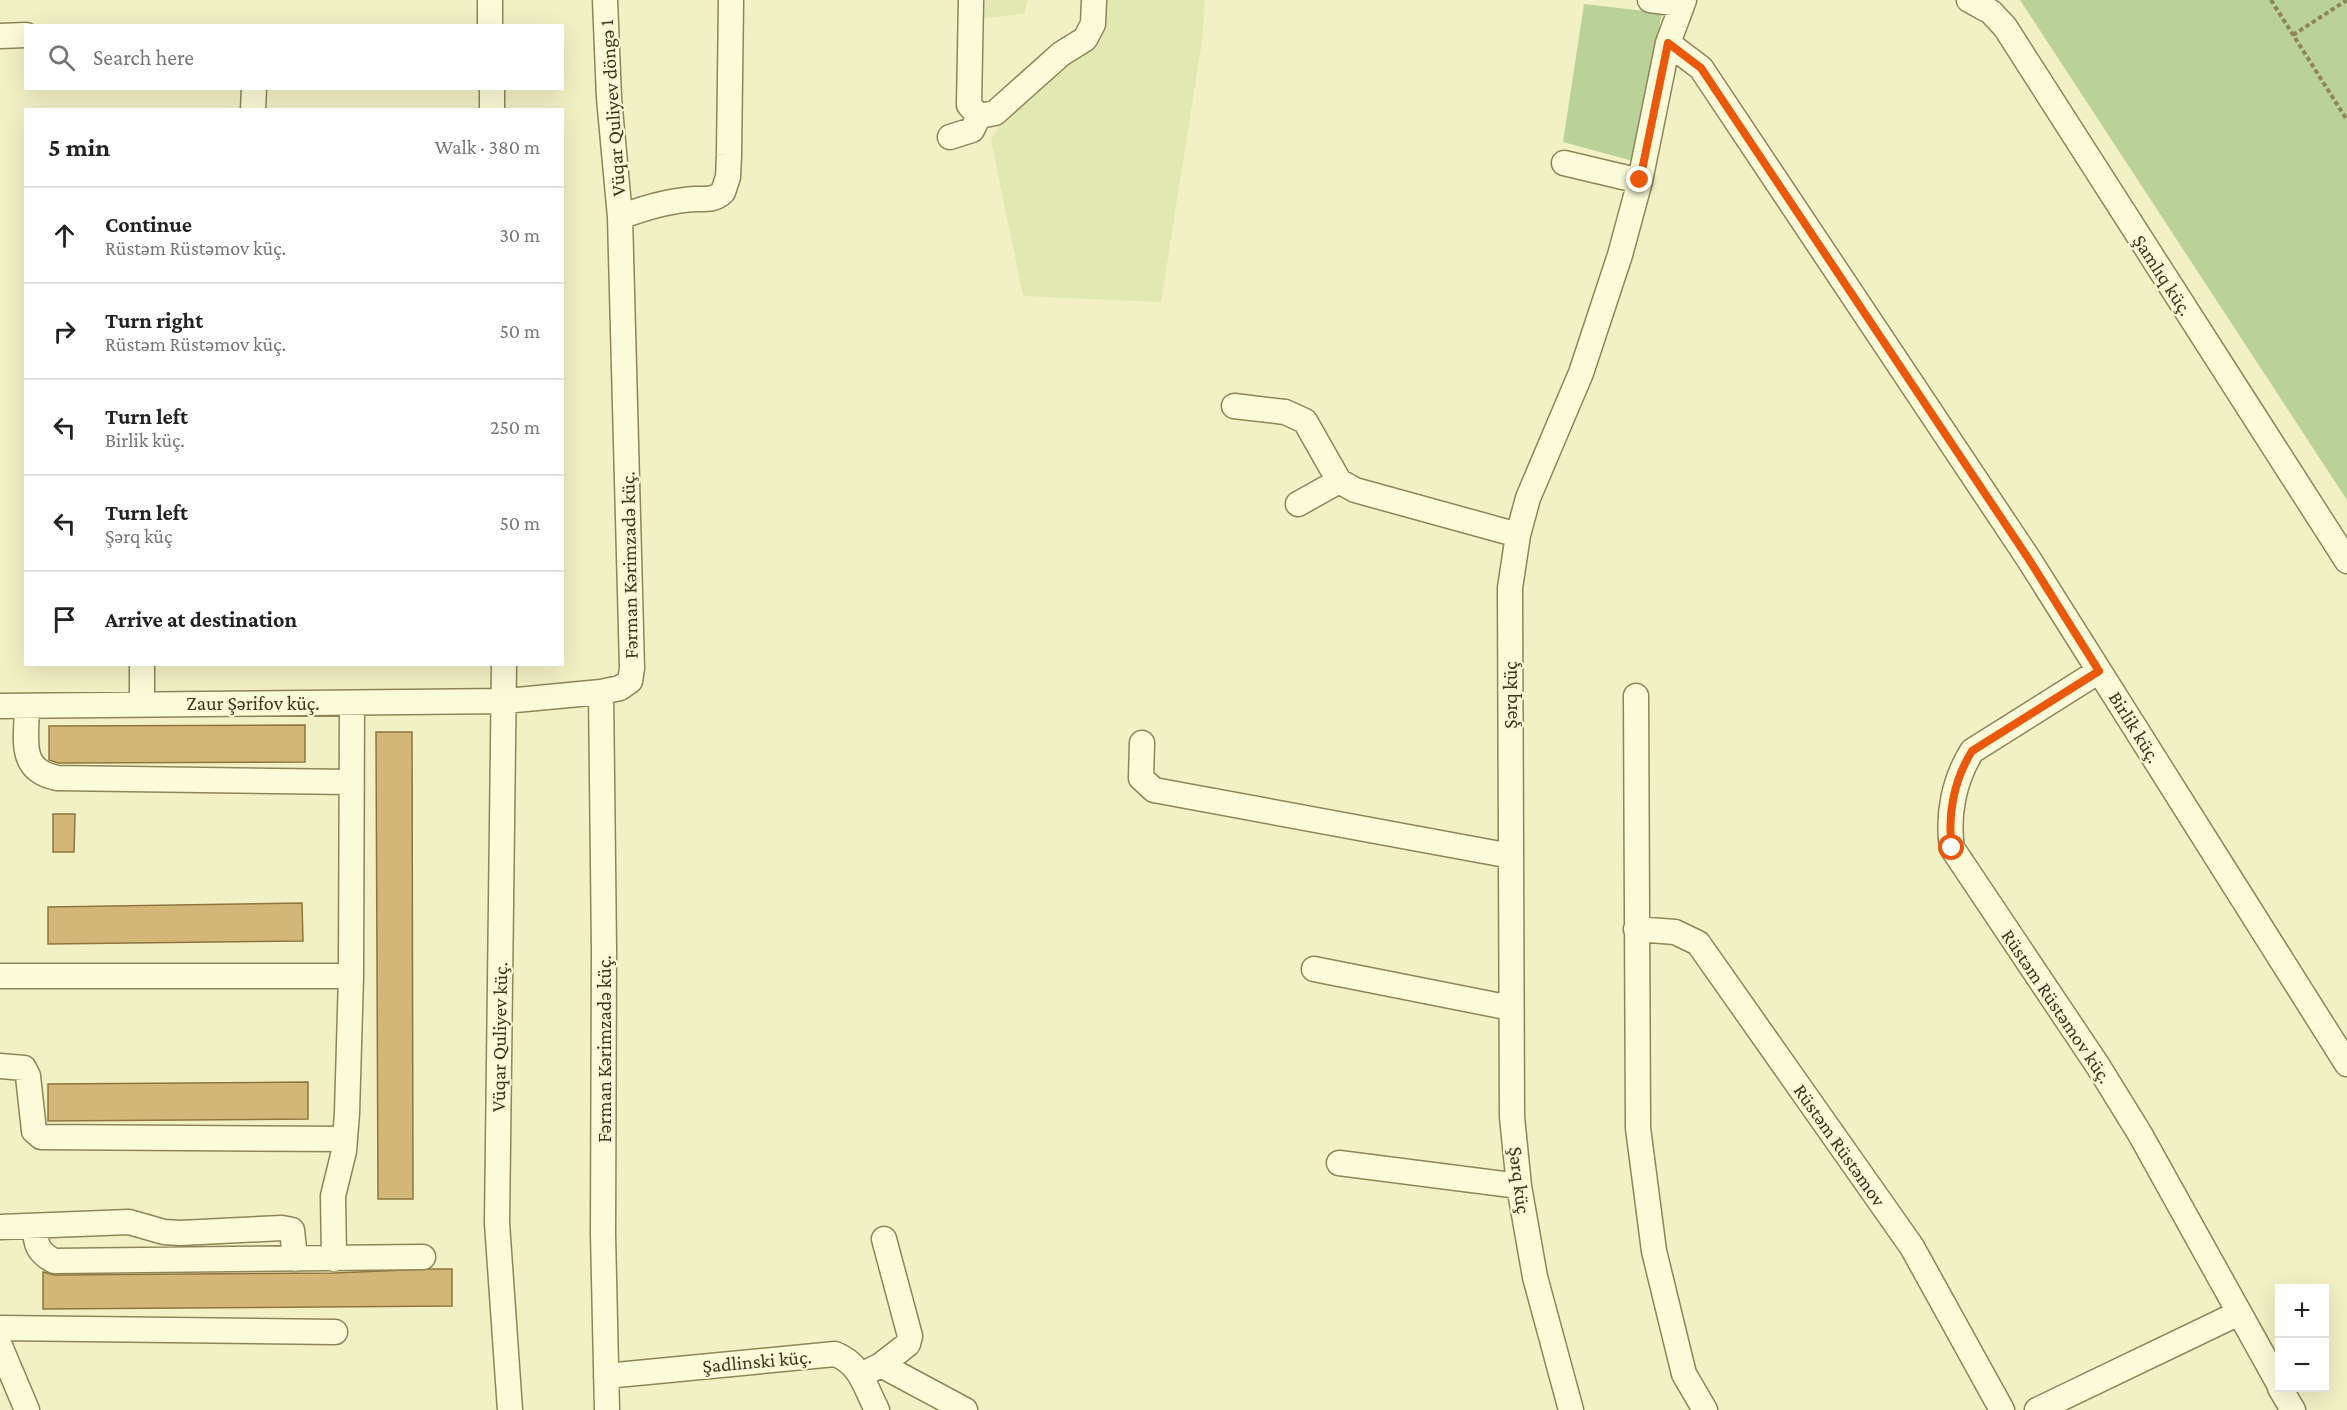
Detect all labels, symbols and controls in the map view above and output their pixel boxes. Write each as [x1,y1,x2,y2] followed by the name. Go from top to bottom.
[595,19,630,197] street label: Vüqar Quliyev döngə 1
[24,24,564,90] search box
[45,41,78,74] icon: search
[93,45,194,70] text: Search here
[48,133,110,162] text: 5 min
[435,136,540,158] text: Walk · 380 m
[1626,166,1652,192] route end
[105,212,192,237] text: Continue
[48,219,81,252] icon: ahead
[499,224,540,246] text: 30 m
[2128,230,2197,320] street label: Şamlıq küç.
[105,237,286,259] text: Rüstəm Rüstəmov küç.
[105,308,203,333] text: Turn right
[48,315,81,348] icon: right
[499,320,540,342] text: 50 m
[105,333,286,355] text: Rüstəm Rüstəmov küç.
[105,404,188,429] text: Turn left
[48,411,81,444] icon: left
[490,416,540,438] text: 250 m
[105,429,185,451] text: Birlik küç.
[616,471,643,659] street label: Fərman Kərimzadə küç.
[105,500,188,525] text: Turn left
[48,507,81,540] icon: left
[499,512,540,534] text: 50 m
[105,525,172,547] text: Şərq küç
[48,603,81,636] icon: arrive
[105,607,297,632] text: Arrive at destination
[1499,661,1522,729] street label: Şərq küç
[2104,687,2165,767] street label: Birlik küç.
[186,692,320,715] street label: Zaur Şərifov küç.
[1938,834,1964,860] route start
[1996,925,2117,1088] street label: Rüstəm Rüstəmov küç.
[593,955,616,1143] street label: Fərman Kərimzadə küç.
[487,962,512,1112] street label: Vüqar Quliyev küç.
[1790,1080,1891,1211] street label: Rüstəm Rüstəmov
[1504,1145,1535,1216] street label: Şərq küç
[2275,1284,2329,1392] map controls
[2275,1284,2329,1338] button: +
[2275,1338,2329,1392] button: −
[701,1345,813,1378] street label: Şadlinski küç.

